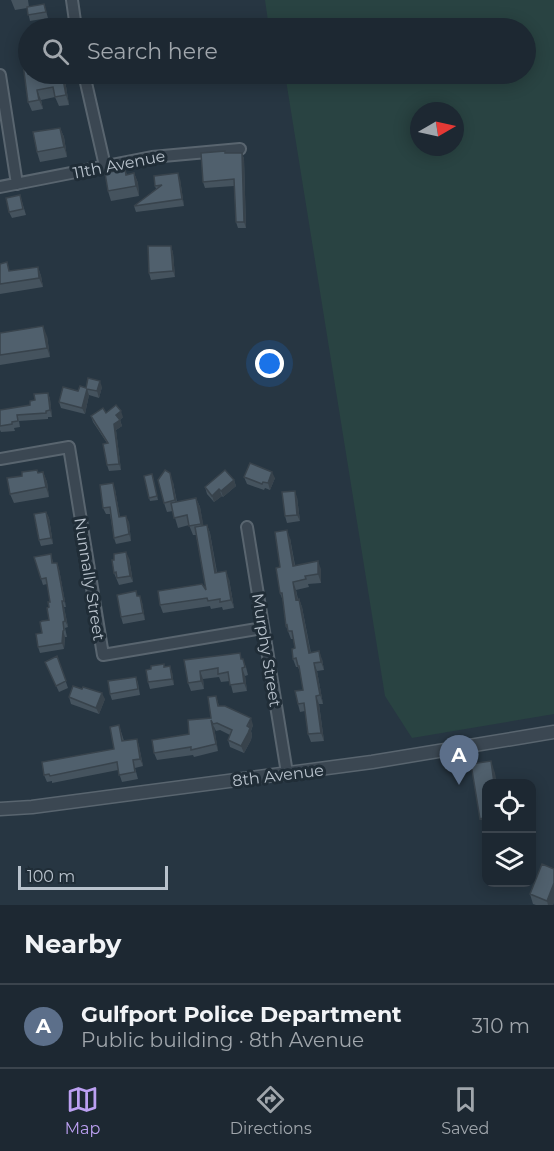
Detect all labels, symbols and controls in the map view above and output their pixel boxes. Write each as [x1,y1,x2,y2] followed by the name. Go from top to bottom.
[18,18,536,84] search box
[39,35,72,68] icon: search
[87,38,218,65] text: Search here
[410,102,464,156] north arrow
[71,146,167,183] street label: 11th Avenue
[255,349,284,378] your location
[70,516,109,643] street label: Nunnally Street
[248,592,285,709] street label: Murphy Street
[440,736,478,785] pin: A
[231,760,325,791] street label: 8th Avenue
[482,779,536,887] map controls
[482,779,536,833] button: locate
[482,833,536,887] button: layers
[18,863,168,890] scale bar
[27,867,75,886] text: 100 m
[24,928,121,960] text: Nearby
[81,1001,402,1028] text: Gulfport Police Department
[36,1014,51,1038] text: A
[472,1014,530,1038] text: 310 m
[81,1028,364,1052] text: Public building · 8th Avenue
[65,1083,100,1138] tab: Map
[230,1083,312,1138] tab: Directions
[441,1083,489,1138] tab: Saved

